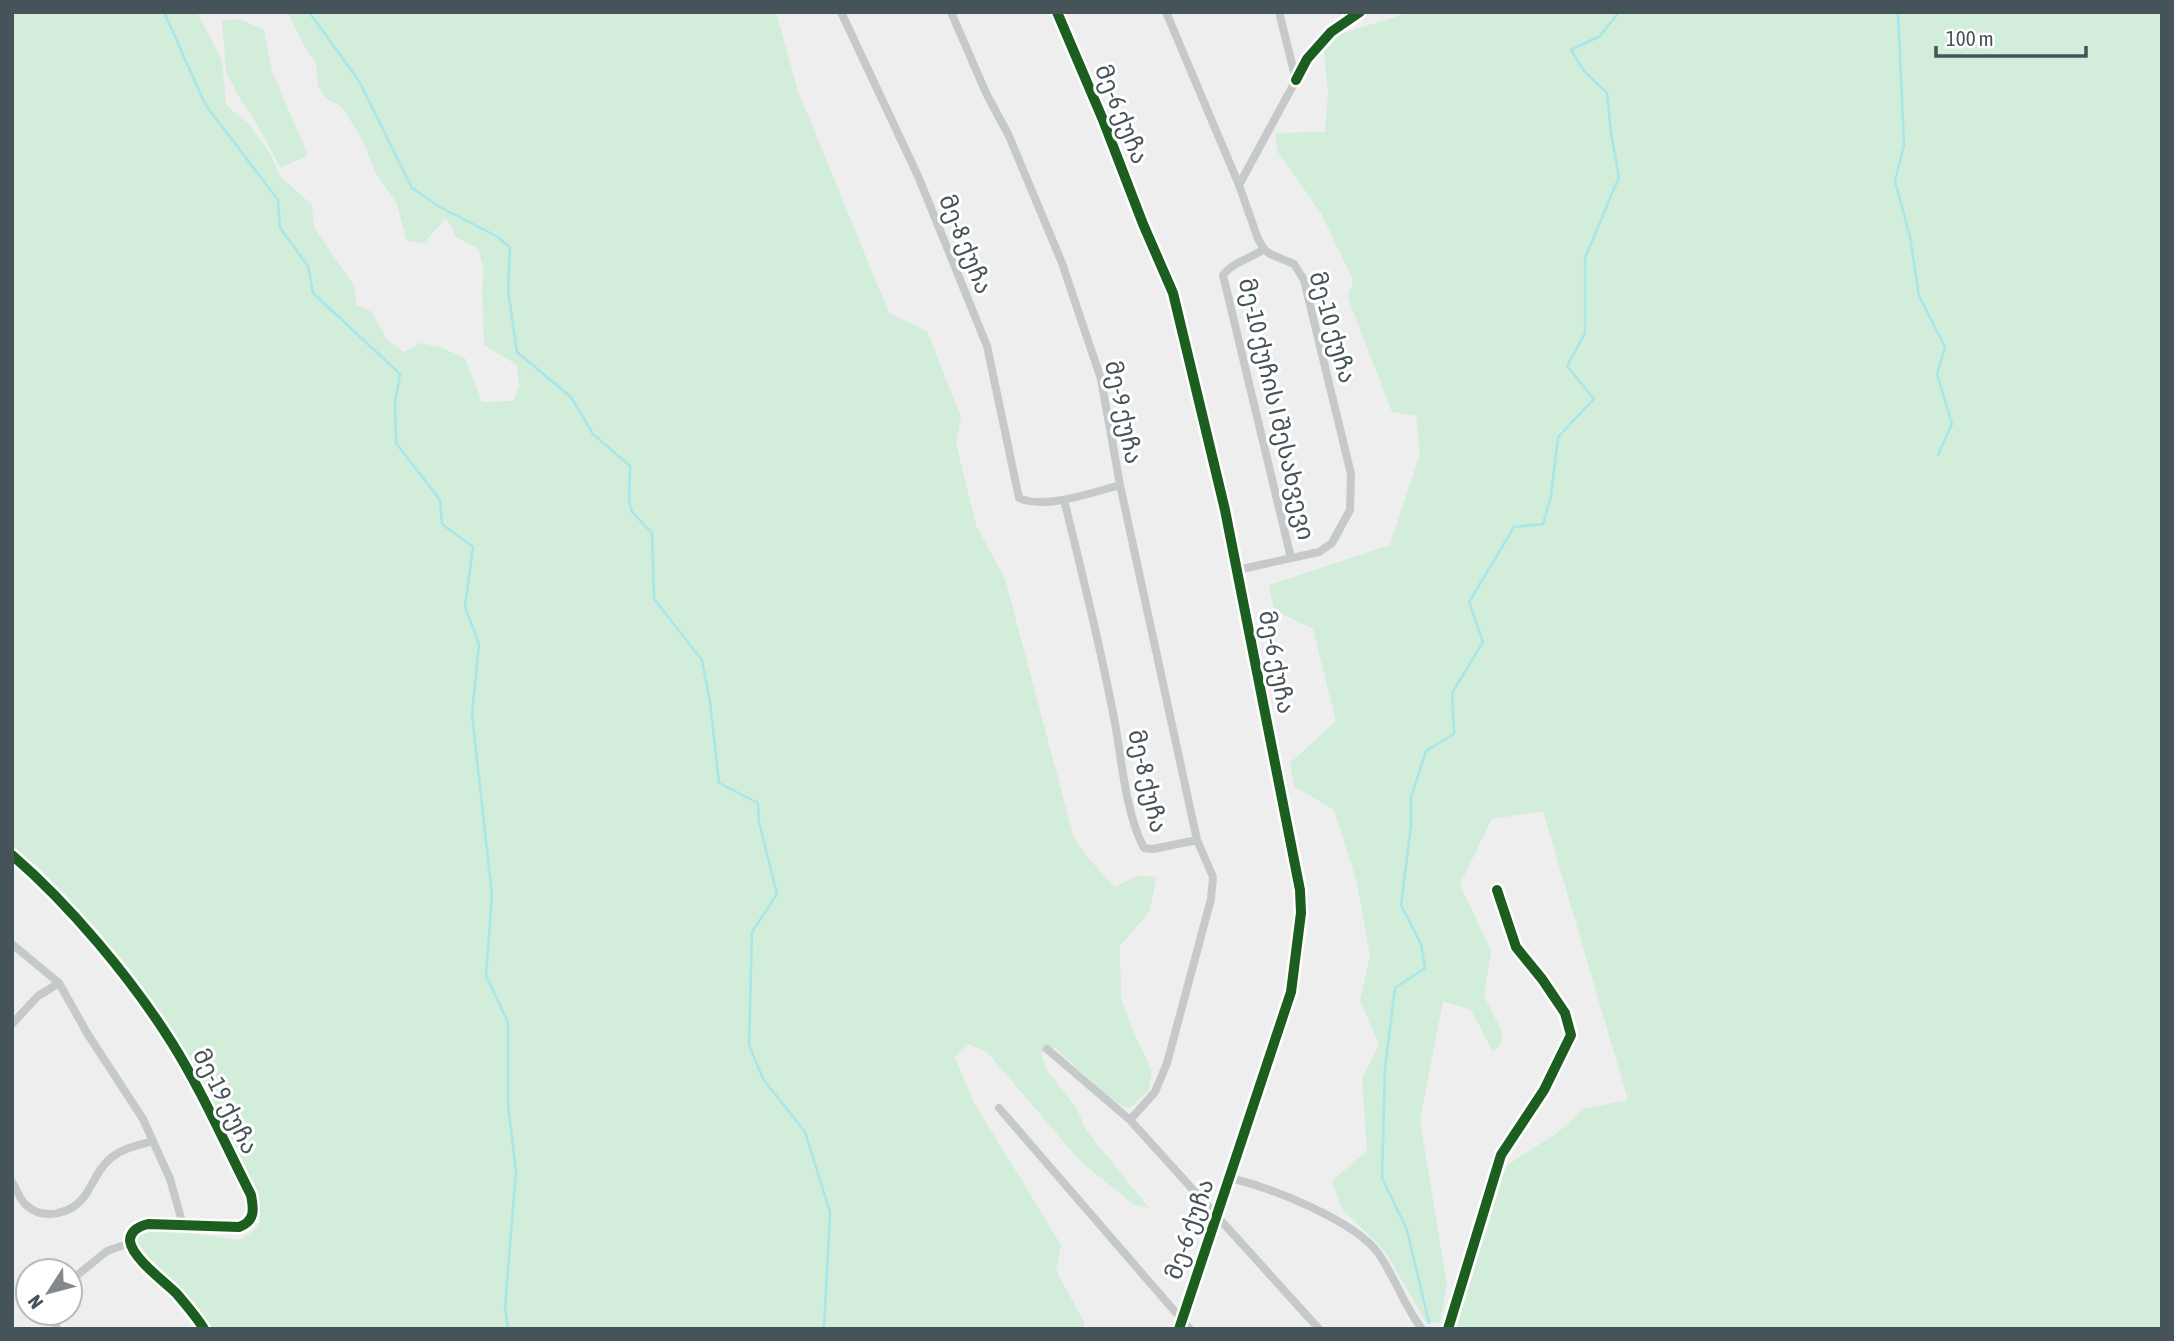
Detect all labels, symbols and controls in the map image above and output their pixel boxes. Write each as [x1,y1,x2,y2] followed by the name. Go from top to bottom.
[1936,14,2086,58] scale bar
[1946,26,1994,50] text: 100 m
[1089,60,1154,168] street label: მე-6 ქუჩა
[933,190,998,298] street label: მე-8 ქუჩა
[1303,268,1362,386] street label: მე-10 ქუჩა
[1233,275,1320,543] street label: მე-10 ქუჩის I შესახვევი
[1099,358,1148,466] street label: მე-9 ქუჩა
[1253,608,1300,716] street label: მე-6 ქუჩა
[1122,727,1173,835] street label: მე-8 ქუჩა
[187,1044,264,1159] street label: მე-19 ქუჩა
[1159,1175,1220,1283] street label: მე-6 ქუჩა
[14,1257,84,1327] north arrow
[23,1291,47,1313] text: N

